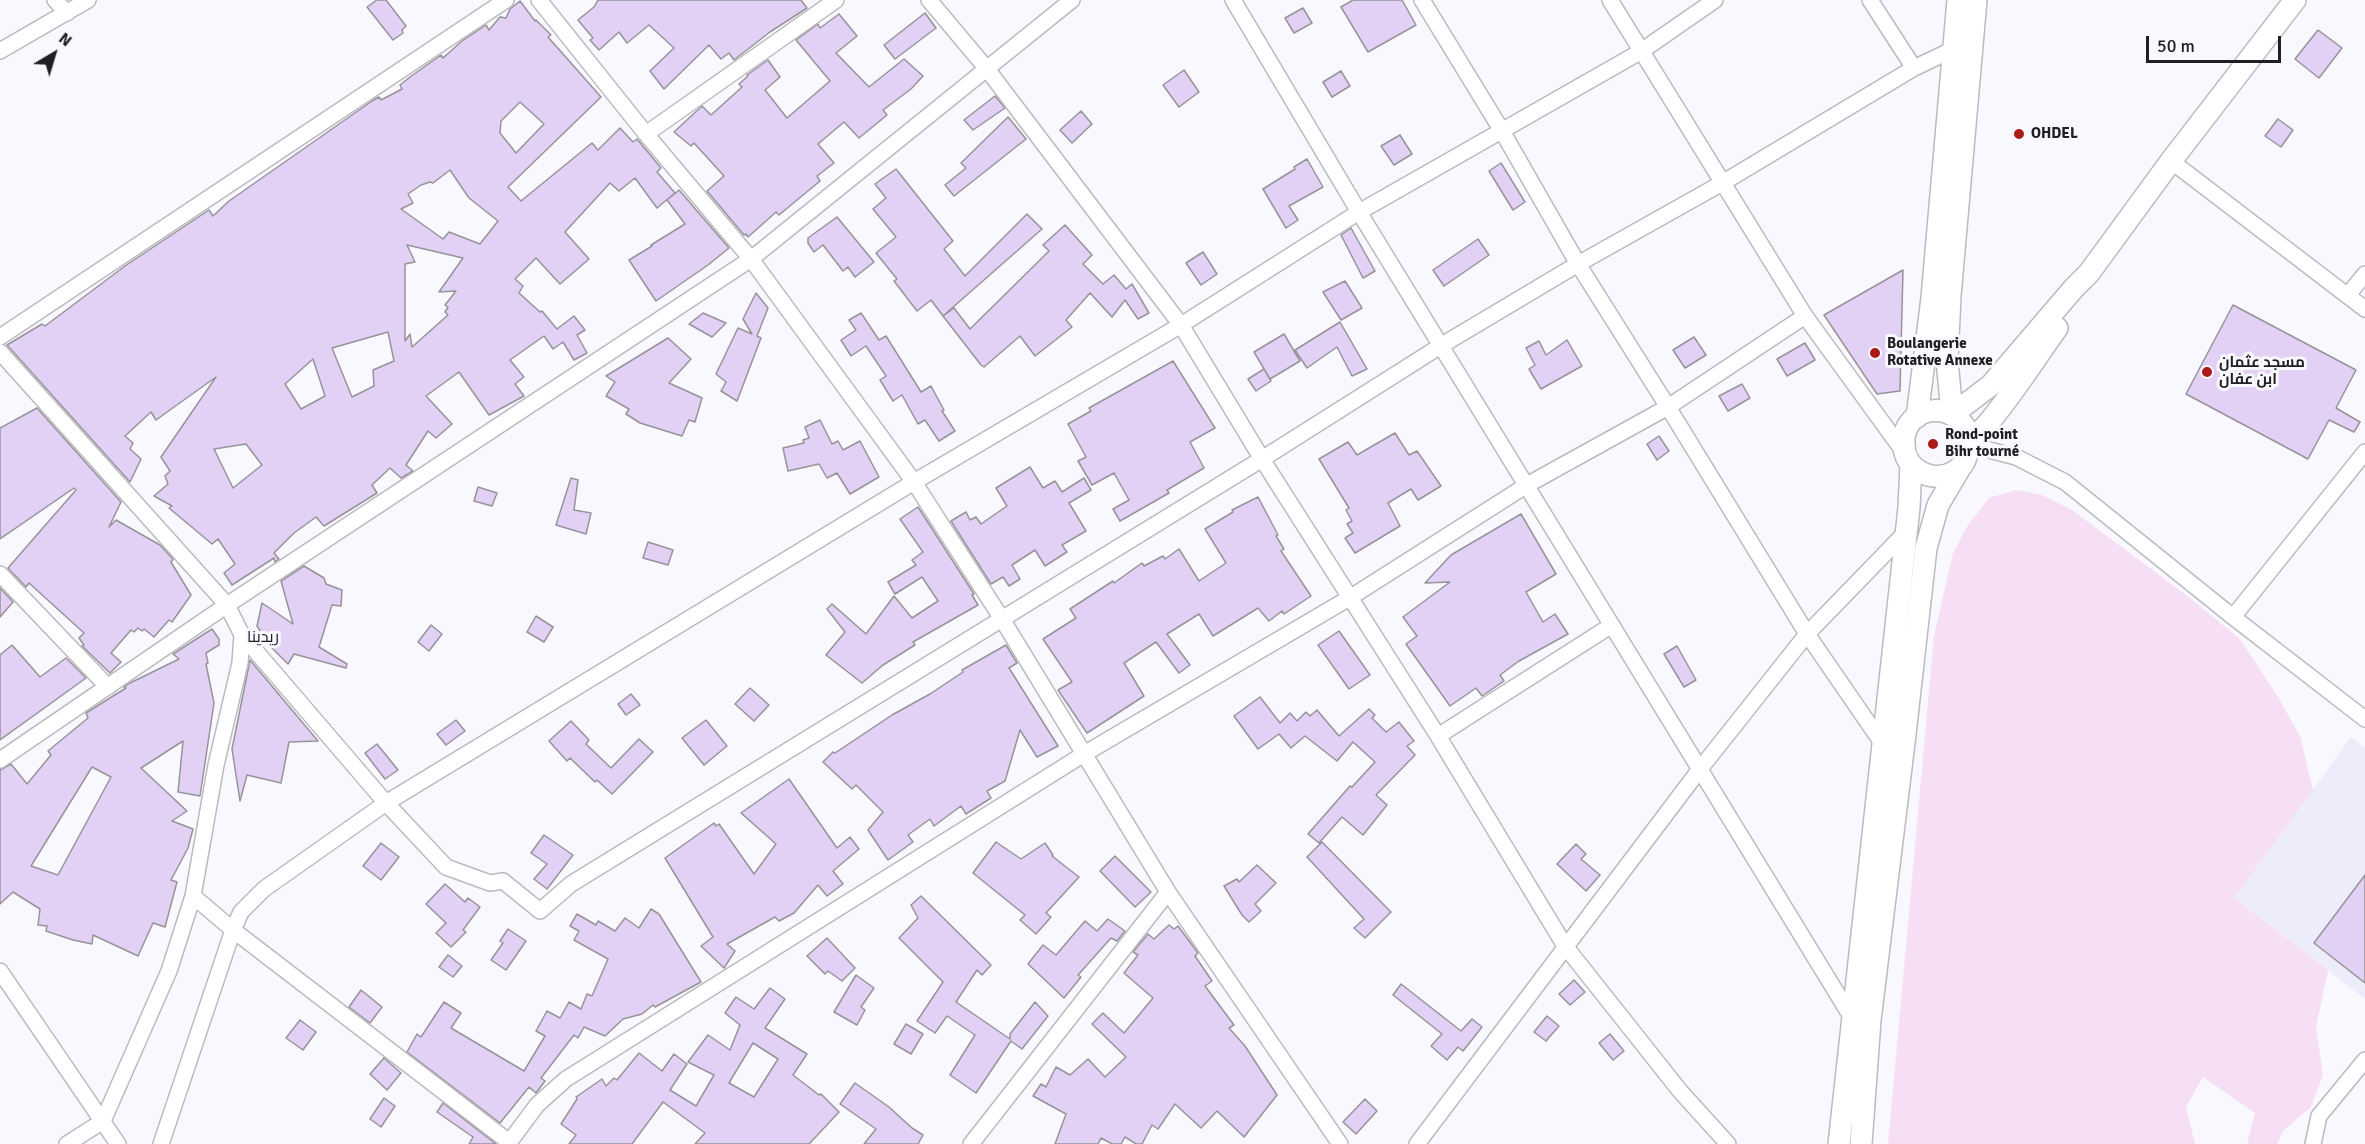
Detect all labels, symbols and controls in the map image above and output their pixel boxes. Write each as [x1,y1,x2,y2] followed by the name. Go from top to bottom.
[24,24,84,84] north arrow
[2149,24,2284,62] scale bar
[55,29,76,51] text: N
[2157,35,2195,57] text: 50 m
[2031,125,2078,143] place label: OHDEL
[2012,127,2026,141] marker: OHDEL
[1887,335,1993,370] place label: Boulangerie Rotative Annexe
[1868,346,1882,360] marker: Boulangerie Rotative Annexe
[2219,354,2305,389] place label: مسجد عثمان ابن عفان
[2200,365,2214,379] marker: مسجد عثمان ابن عفان
[1945,426,2019,461] place label: Rond-point Bihr tourné
[1926,437,1940,451] marker: Rond-point Bihr tourné
[247,628,279,648] district label: ريدينا

